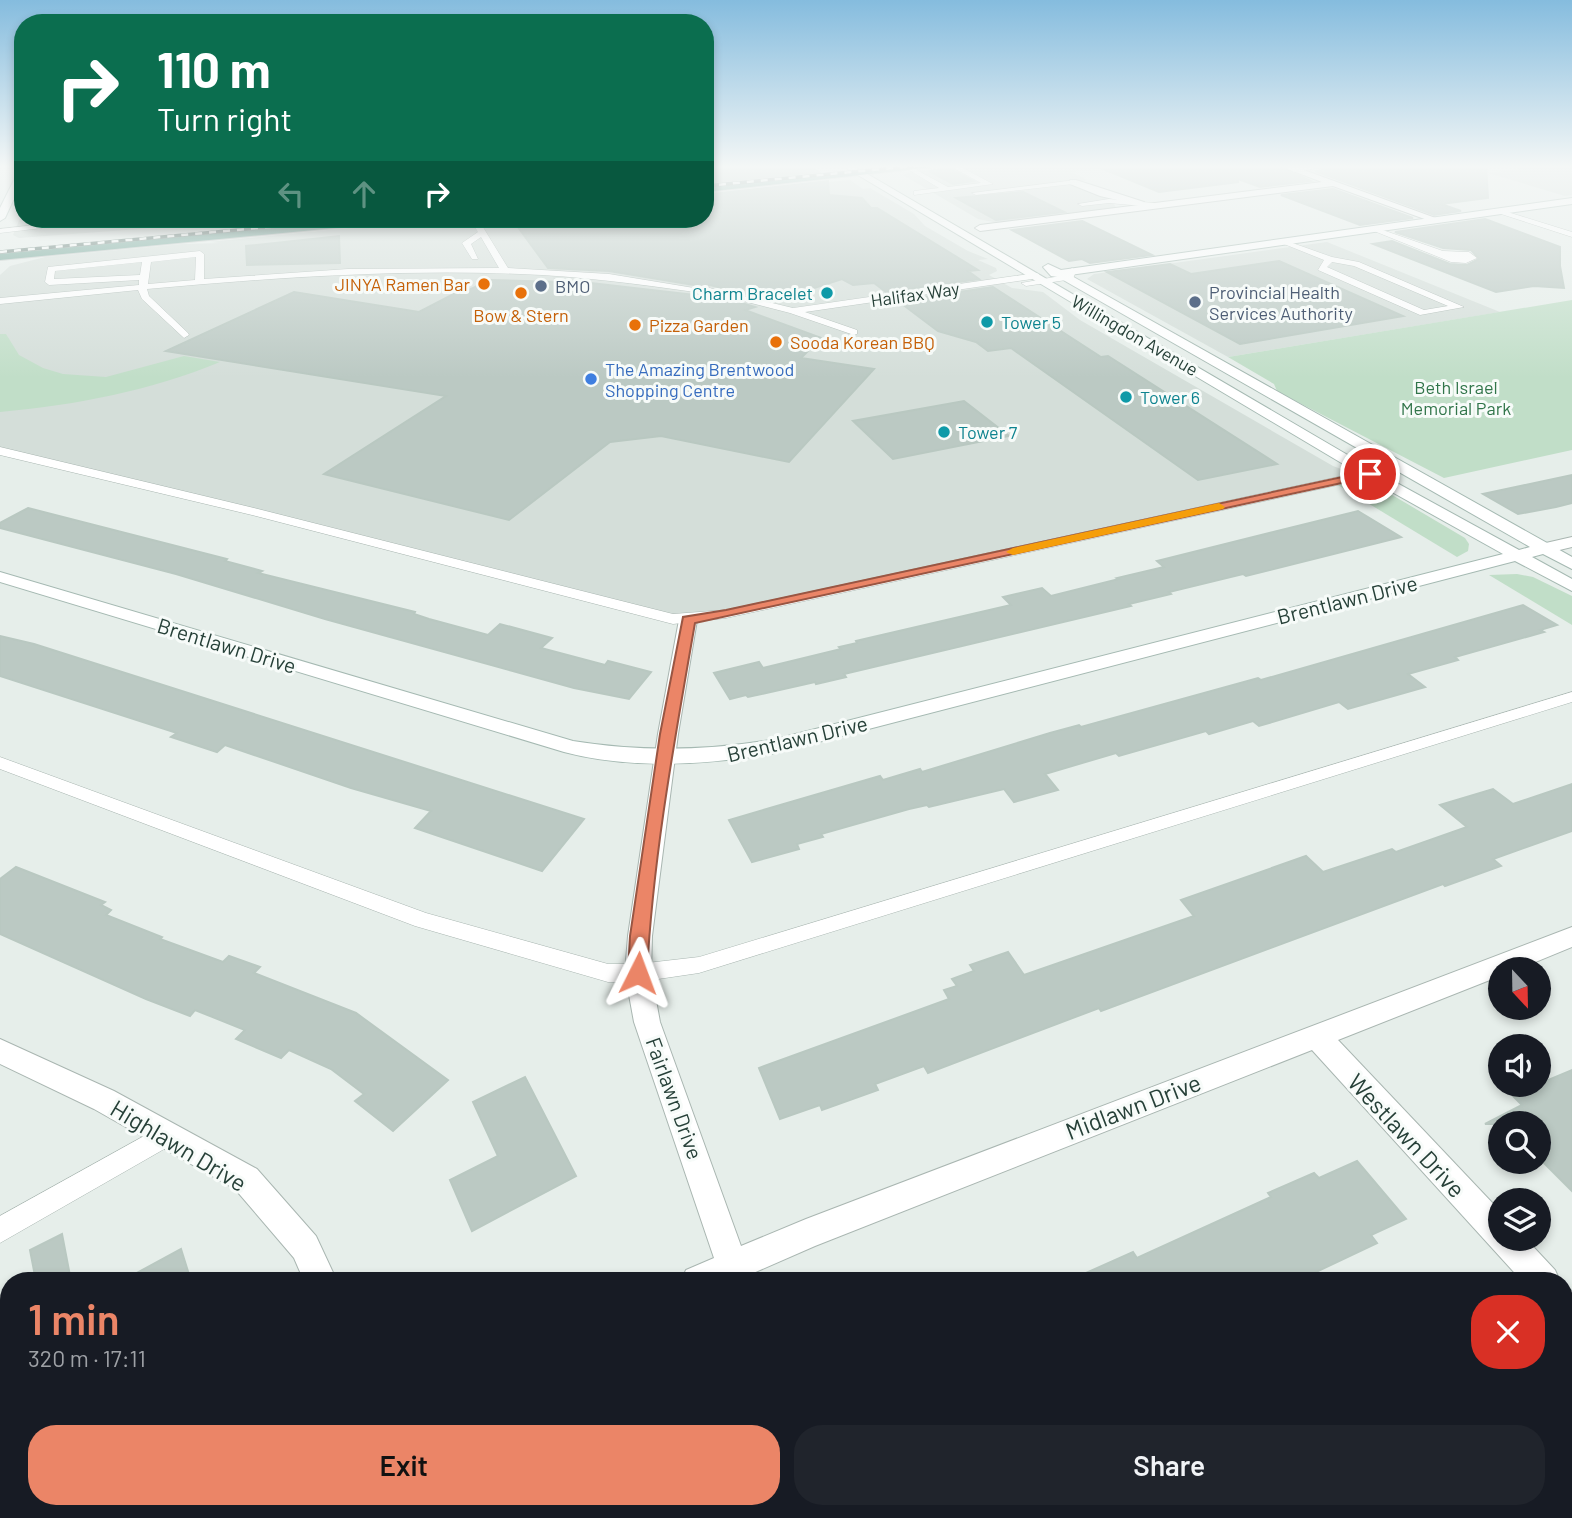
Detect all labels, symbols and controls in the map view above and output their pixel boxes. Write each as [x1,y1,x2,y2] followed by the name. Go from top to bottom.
[157,39,271,98] text: 110 m
[42,42,133,133] icon: right
[157,99,292,137] text: Turn right
[272,175,310,213] icon: left
[345,175,383,213] icon: ahead
[418,175,456,213] icon: right
[335,273,470,295] place label: JINYA Ramen Bar
[555,275,590,297] place label: BMO
[476,276,492,292] marker: JINYA Ramen Bar
[869,277,961,311] street label: Halifax Way
[533,278,549,294] marker: BMO
[1209,281,1353,324] place label: Provincial Health Services Authority
[692,282,813,304] place label: Charm Bracelet
[513,285,529,301] marker: Bow & Stern
[819,285,835,301] marker: Charm Bracelet
[1068,290,1202,380] street label: Willingdon Avenue
[1187,294,1203,310] marker: Provincial Health Services Authority
[473,304,569,326] place label: Bow & Stern
[1001,311,1061,333] place label: Tower 5
[649,314,749,336] place label: Pizza Garden
[979,314,995,330] marker: Tower 5
[627,317,643,333] marker: Pizza Garden
[790,331,935,353] place label: Sooda Korean BBQ
[768,334,784,350] marker: Sooda Korean BBQ
[605,358,794,401] place label: The Amazing Brentwood Shopping Centre
[583,371,599,387] marker: The Amazing Brentwood Shopping Centre
[1401,376,1511,419] park label: Beth Israel Memorial Park
[1140,386,1200,408] place label: Tower 6
[1118,389,1134,405] marker: Tower 6
[958,421,1018,443] place label: Tower 7
[936,424,952,440] marker: Tower 7
[1340,444,1400,504] pin
[1351,455,1389,493] icon: arrive
[1274,569,1420,629] street label: Brentlawn Drive
[155,612,299,678] street label: Brentlawn Drive
[724,710,870,766] street label: Brentlawn Drive
[601,936,675,1010] position arrow
[1488,957,1550,1020] north arrow
[1488,957,1551,1251] map controls
[641,1034,709,1162] street label: Fairlawn Drive
[1488,1034,1551,1097] button: sound
[1061,1067,1205,1145] street label: Midlawn Drive
[1342,1067,1472,1203] street label: Westlawn Drive
[106,1093,252,1197] street label: Highlawn Drive
[1488,1111,1551,1174] button: search
[1488,1188,1551,1251] button: layers
[28,1293,120,1343] text: 1 min
[1471,1295,1545,1369] button: close
[28,1344,146,1372] text: 320 m · 17:11
[28,1425,780,1505] button: Exit
[794,1425,1545,1505] button: Share

